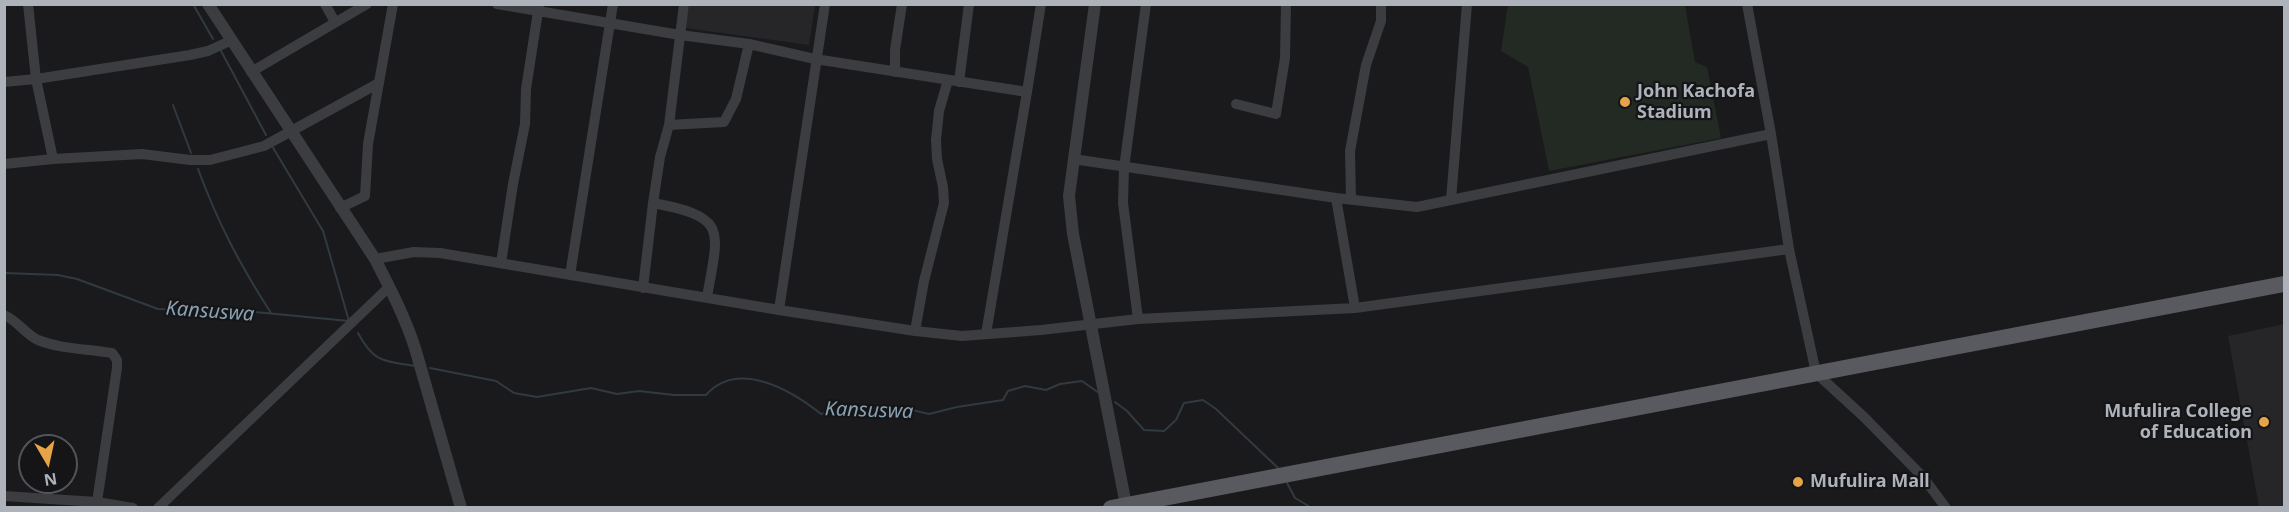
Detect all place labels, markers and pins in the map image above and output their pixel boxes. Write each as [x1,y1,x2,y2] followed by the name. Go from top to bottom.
[1637,81,1755,124] place label: John Kachofa Stadium
[1618,95,1632,109] marker: John Kachofa Stadium
[2104,401,2252,444] place label: Mufulira College of Education
[2257,415,2271,429] marker: Mufulira College of Education
[1810,471,1930,493] place label: Mufulira Mall
[1791,475,1805,489] marker: Mufulira Mall

